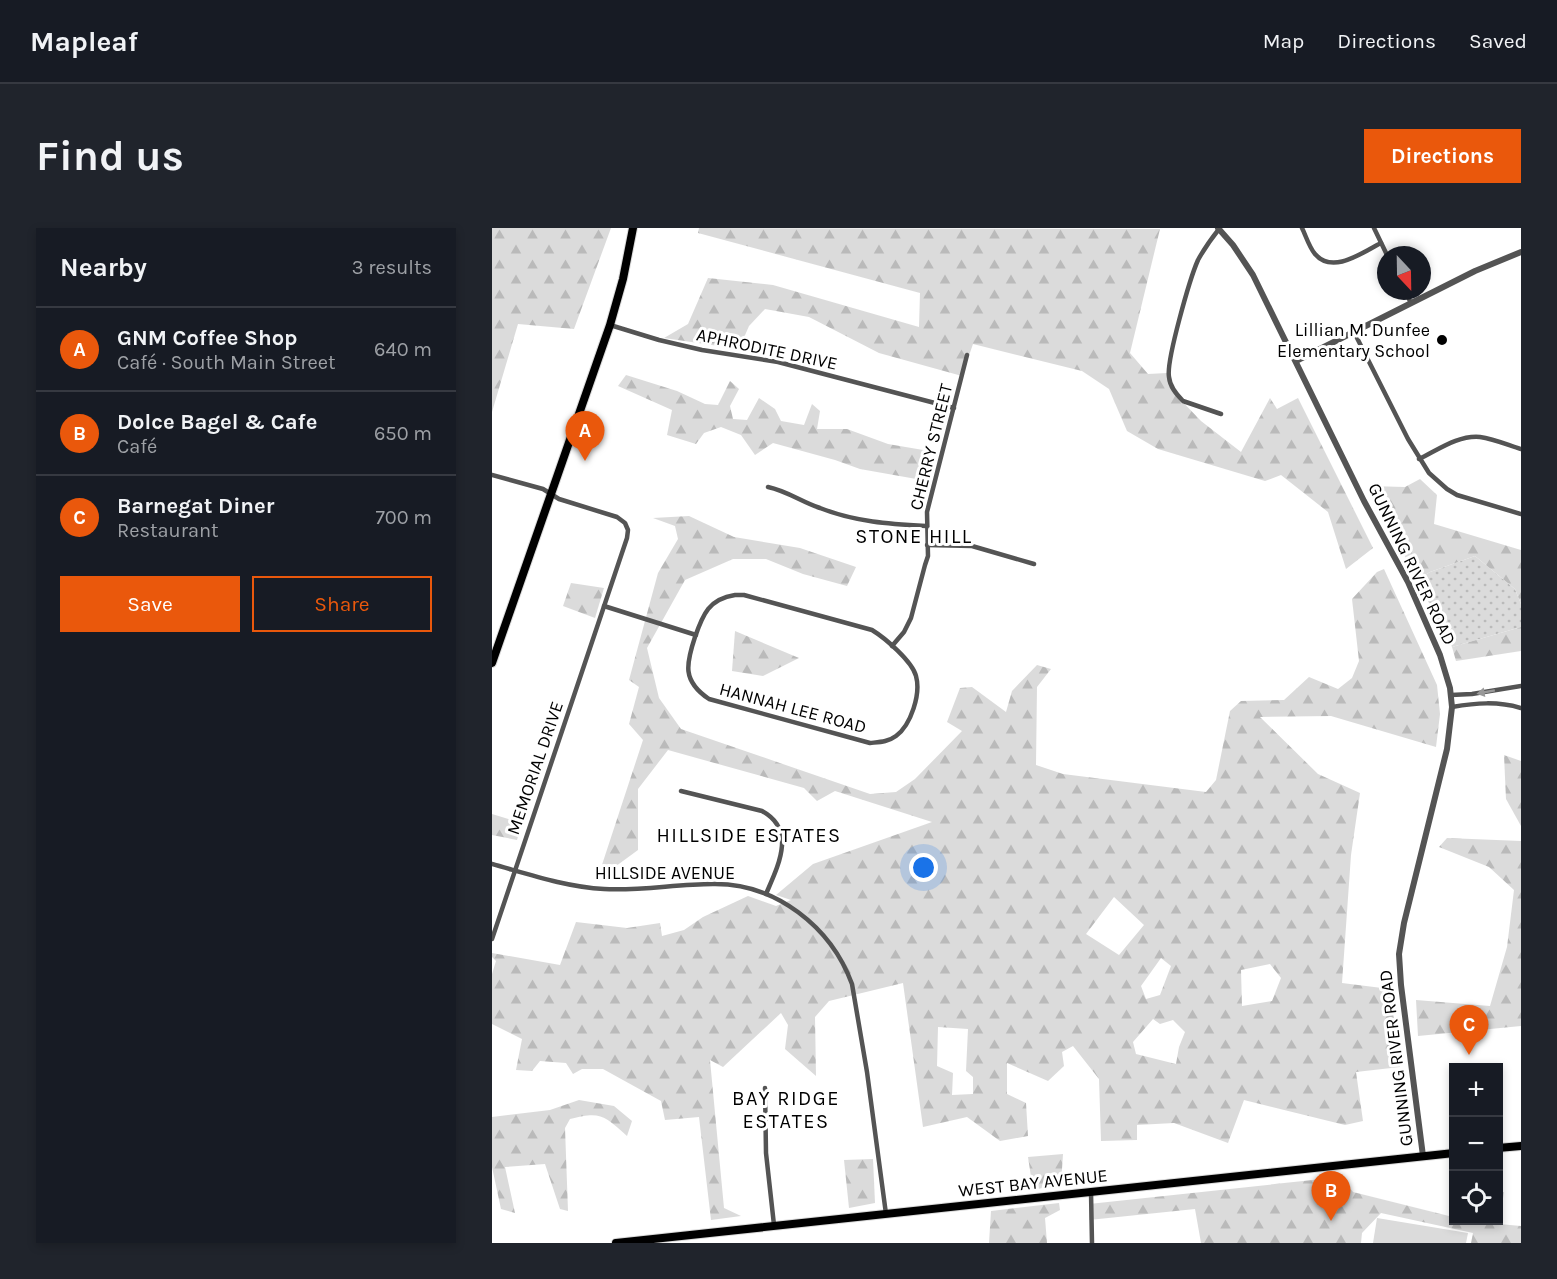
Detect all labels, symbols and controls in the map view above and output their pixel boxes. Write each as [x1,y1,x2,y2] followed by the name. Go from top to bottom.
[30,25,138,58] text: Mapleaf
[1263,29,1304,53] text: Map
[1337,29,1436,53] text: Directions
[1469,29,1527,53] text: Saved
[1364,129,1521,183] button: Directions
[36,131,184,181] text: Find us
[1377,246,1431,300] north arrow
[60,252,147,283] text: Nearby
[352,256,432,279] text: 3 results
[1277,319,1430,362] place label: Lillian M. Dunfee Elementary School
[695,323,839,375] street label: APHRODITE DRIVE
[117,325,298,351] text: GNM Coffee Shop
[1435,333,1449,347] marker: Lillian M. Dunfee Elementary School
[73,338,86,361] text: A
[374,338,432,361] text: 640 m
[117,351,336,374] text: Café · South Main Street
[905,381,957,513] street label: CHERRY STREET
[117,409,317,435] text: Dolce Bagel & Cafe
[566,412,604,461] pin: A
[73,422,86,445] text: B
[374,422,432,445] text: 650 m
[117,435,157,458] text: Café
[1363,479,1461,649] street label: GUNNING RIVER ROAD
[117,493,274,519] text: Barnegat Diner
[73,506,86,529] text: C
[375,506,432,529] text: 700 m
[117,519,219,542] text: Restaurant
[855,525,973,548] district label: STONE HILL
[60,576,240,632] button: Save
[252,576,432,632] button: Share
[717,678,869,738] street label: HANNAH LEE ROAD
[1476,688,1495,697] one-way arrow
[502,698,568,838] street label: MEMORIAL DRIVE
[656,824,842,847] district label: HILLSIDE ESTATES
[909,853,938,882] your location
[595,862,735,884] street label: HILLSIDE AVENUE
[1374,968,1418,1148] street label: GUNNING RIVER ROAD
[1450,1006,1488,1055] pin: C
[1449,1063,1503,1225] map controls
[1449,1063,1503,1117] button: +
[732,1087,840,1133] district label: BAY RIDGE ESTATES
[1449,1117,1503,1171] button: −
[957,1164,1109,1202] street label: WEST BAY AVENUE
[1449,1171,1503,1225] button: locate
[1312,1172,1350,1221] pin: B

